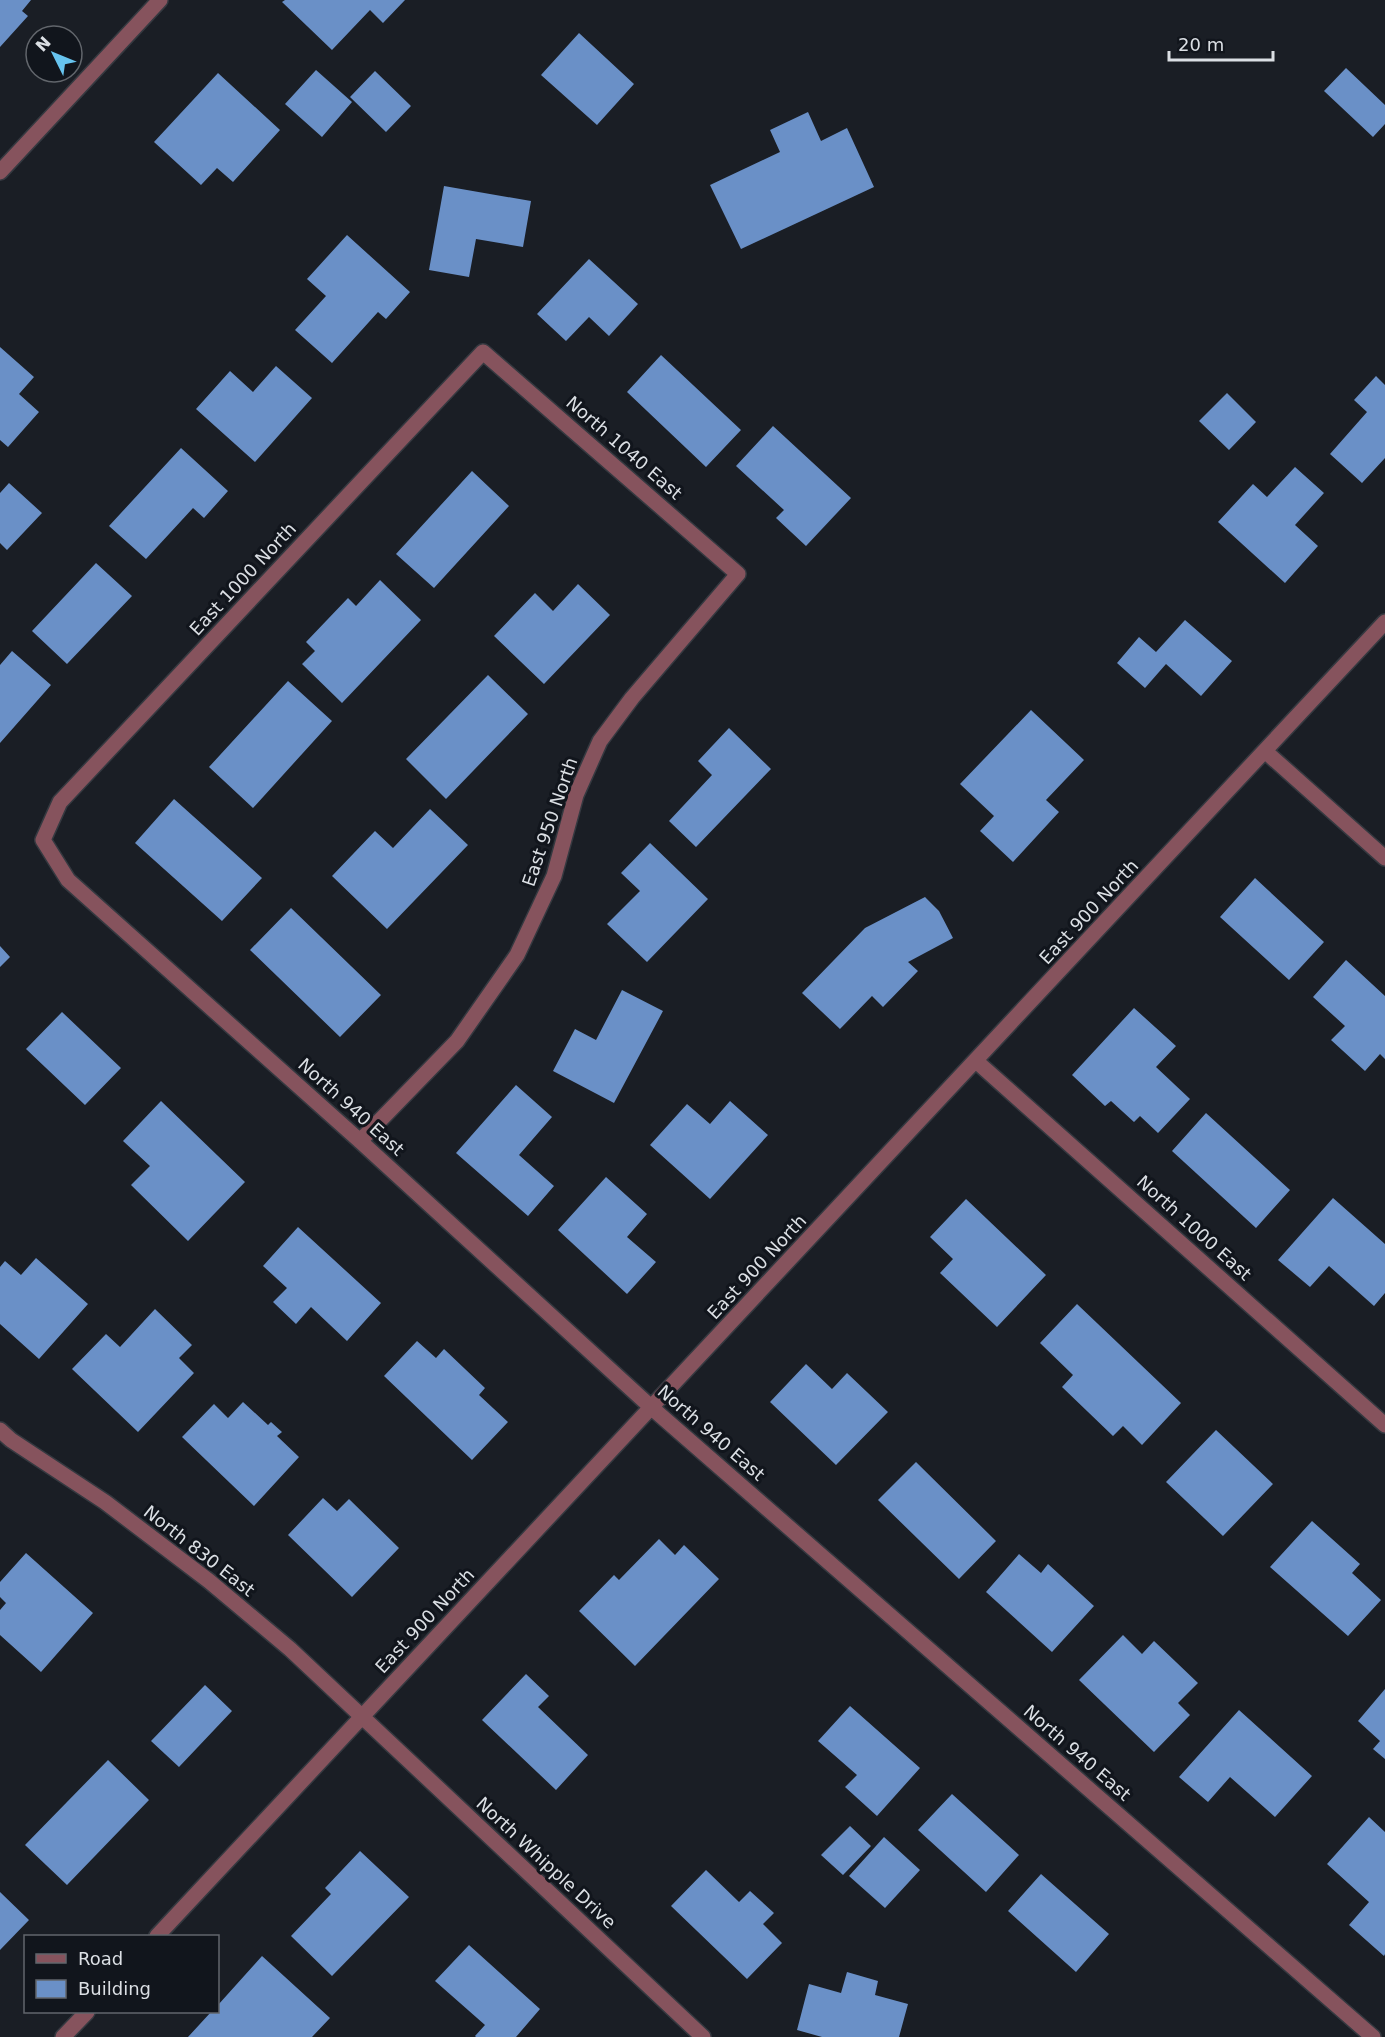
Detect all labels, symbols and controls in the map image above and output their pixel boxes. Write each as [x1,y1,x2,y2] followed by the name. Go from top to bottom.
[24,24,84,84] north arrow
[1169,24,1272,62] scale bar
[32,33,55,55] text: N
[1178,34,1224,55] text: 20 m
[562,392,686,504] street label: North 1040 East
[185,518,300,639] street label: East 1000 North
[518,755,581,889] street label: East 950 North
[1035,855,1142,968] street label: East 900 North
[294,1054,409,1160] street label: North 940 East
[1133,1171,1256,1284] street label: North 1000 East
[703,1210,810,1323] street label: East 900 North
[654,1380,769,1485] street label: North 940 East
[140,1501,259,1600] street label: North 830 East
[371,1564,478,1677] street label: East 900 North
[1020,1700,1135,1805] street label: North 940 East
[472,1793,620,1933] street label: North Whipple Drive
[24,1935,219,2013] legend
[78,1948,123,1969] text: Road
[78,1978,151,1999] text: Building

